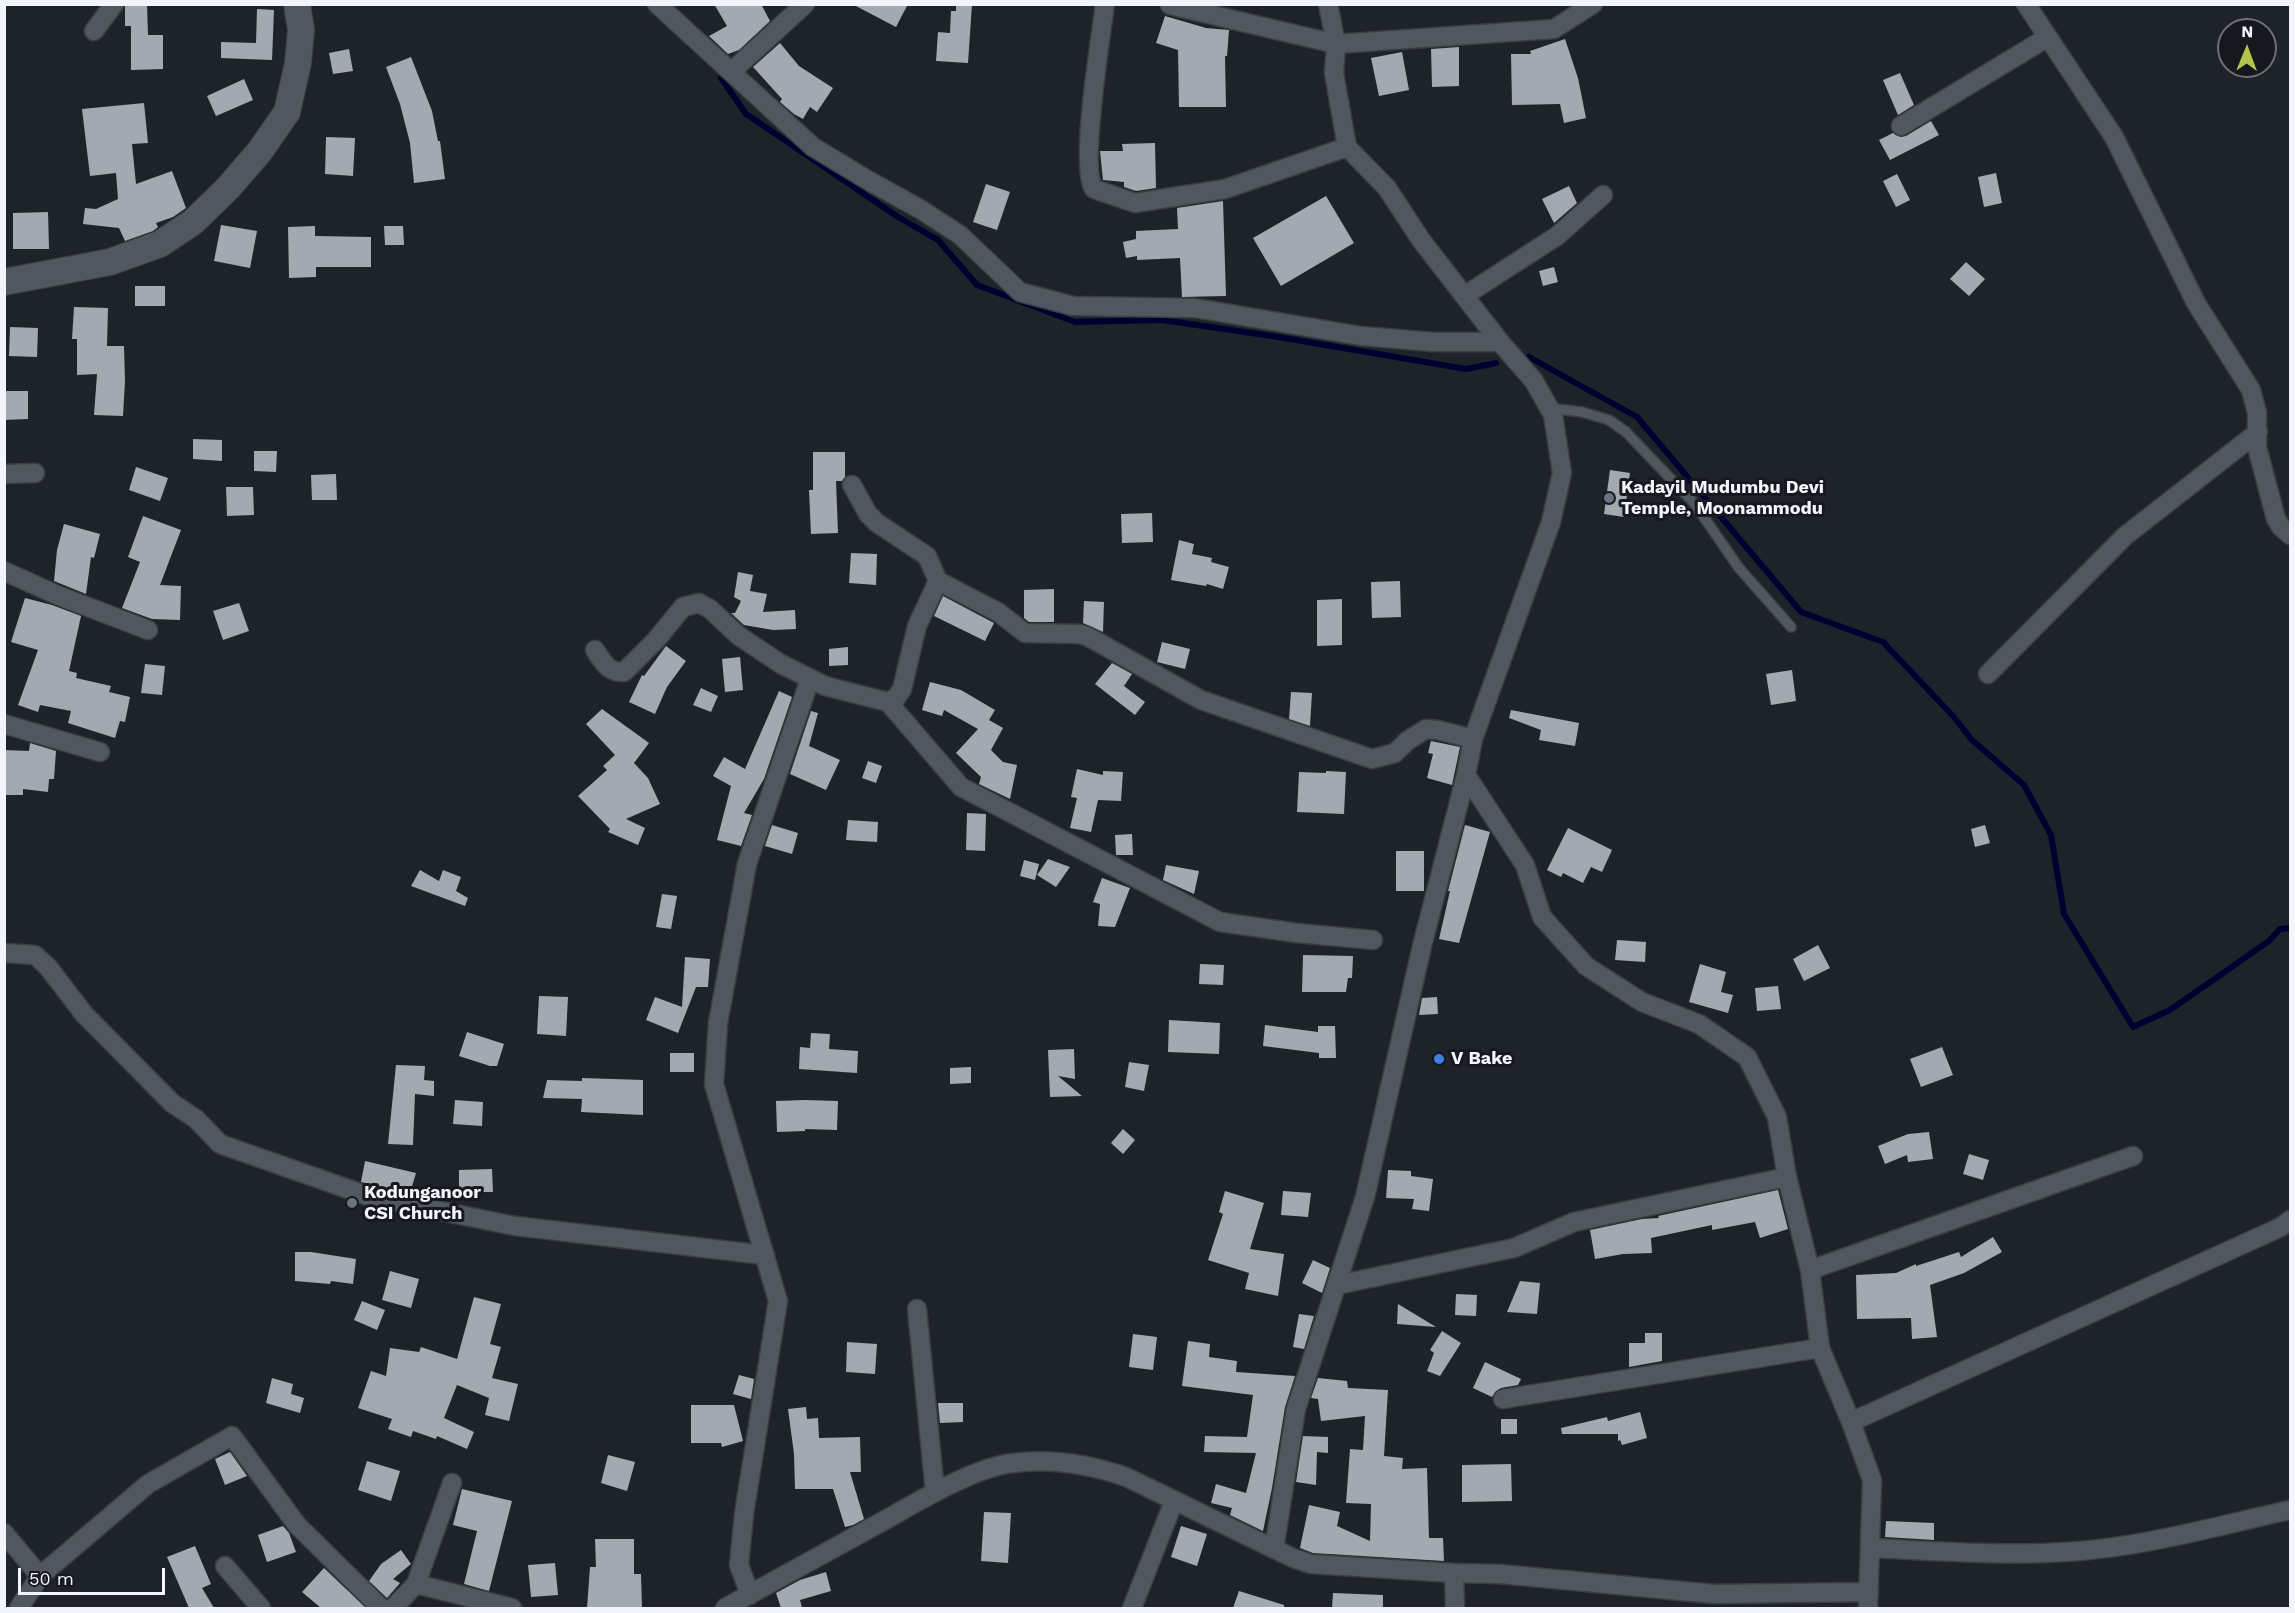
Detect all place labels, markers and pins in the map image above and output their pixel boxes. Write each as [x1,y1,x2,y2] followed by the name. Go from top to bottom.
[1621,477,1824,520] place label: Kadayil Mudumbu Devi Temple, Moonammodu
[1602,491,1616,505] marker: Kadayil Mudumbu Devi Temple, Moonammodu
[1451,1048,1512,1070] place label: V Bake
[1432,1052,1446,1066] marker: V Bake
[364,1182,481,1224] place label: Kodunganoor CSI Church
[345,1196,359,1210] marker: Kodunganoor CSI Church

